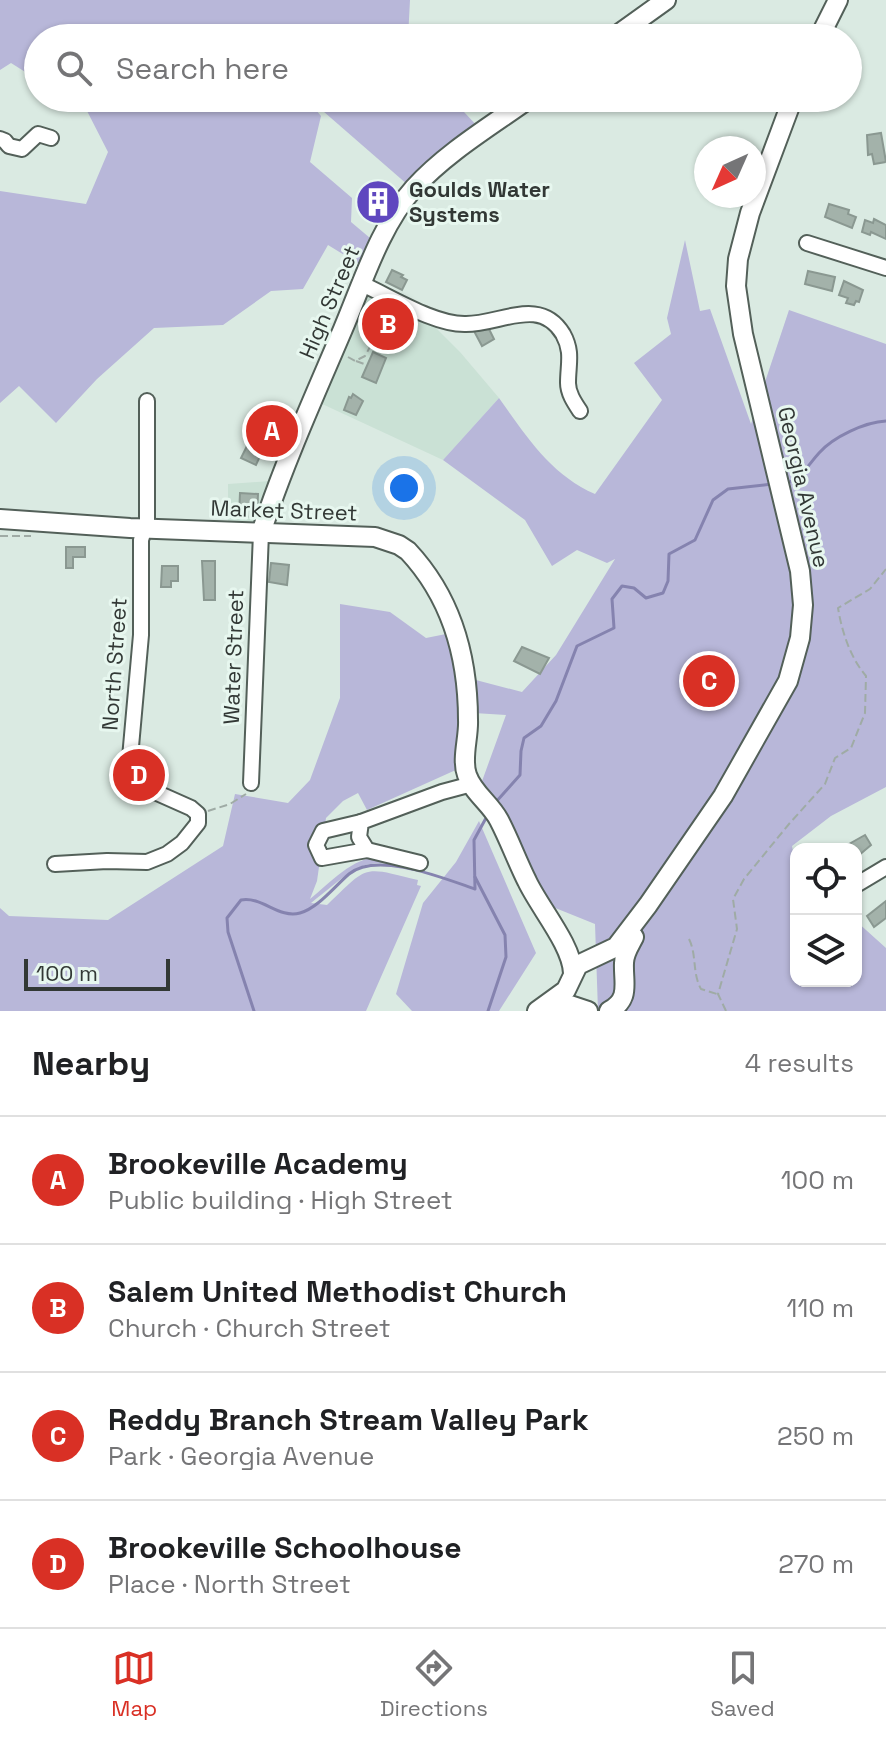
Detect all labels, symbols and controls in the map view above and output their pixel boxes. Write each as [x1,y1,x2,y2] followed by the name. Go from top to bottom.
[24,24,862,112] search box
[52,46,96,90] icon: search
[116,49,289,88] text: Search here
[694,136,766,208] north arrow
[409,175,550,228] place label: Goulds Water Systems
[354,178,402,226] building icon: Goulds Water Systems
[293,241,365,363] street label: High Street
[362,294,414,354] pin: B
[246,401,298,461] pin: A
[772,404,836,570] street label: Georgia Avenue
[384,468,424,508] your location
[210,493,358,527] street label: Market Street
[217,589,249,725] street label: Water Street
[95,597,133,731] street label: North Street
[683,651,735,711] pin: C
[113,745,165,805] pin: D
[790,843,862,987] map controls
[790,843,862,915] button: locate
[790,915,862,987] button: layers
[24,955,170,991] scale bar
[36,959,98,987] text: 100 m
[32,1042,150,1085] text: Nearby
[745,1046,854,1080] text: 4 results
[108,1144,408,1183] text: Brookeville Academy
[50,1163,66,1197] text: A
[781,1163,854,1197] text: 100 m
[108,1183,453,1217] text: Public building · High Street
[108,1272,567,1311] text: Salem United Methodist Church
[49,1291,67,1325] text: B
[787,1291,854,1325] text: 110 m
[108,1311,391,1345] text: Church · Church Street
[108,1400,589,1439] text: Reddy Branch Stream Valley Park
[50,1419,66,1453] text: C
[777,1419,854,1453] text: 250 m
[108,1439,374,1473] text: Park · Georgia Avenue
[108,1528,462,1567] text: Brookeville Schoolhouse
[49,1547,67,1581] text: D
[778,1547,854,1581] text: 270 m
[108,1567,351,1601] text: Place · North Street
[111,1646,157,1722] tab: Map
[380,1646,488,1722] tab: Directions
[710,1646,775,1722] tab: Saved

